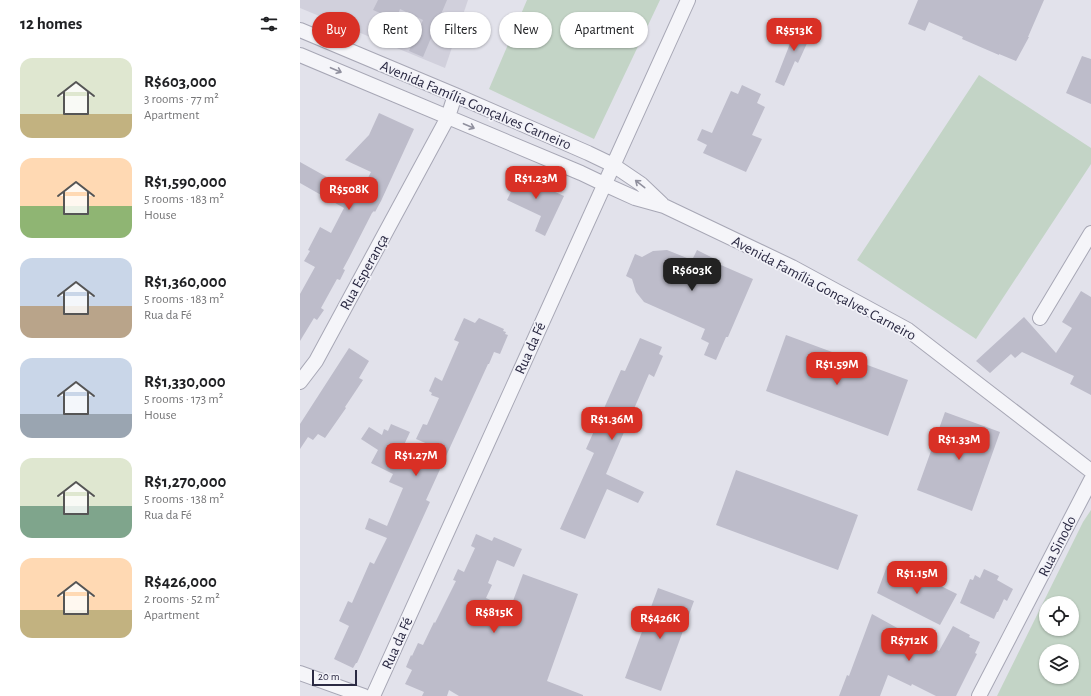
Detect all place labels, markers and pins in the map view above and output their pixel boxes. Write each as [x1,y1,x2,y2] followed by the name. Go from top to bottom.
[761,18,827,52] pin: R$513K
[499,166,573,200] pin: R$1.23M
[316,177,382,211] pin: R$508K
[659,258,725,292] pin: R$603K
[800,352,874,386] pin: R$1.59M
[575,407,649,441] pin: R$1.36M
[922,427,996,461] pin: R$1.33M
[379,443,453,477] pin: R$1.27M
[880,561,954,595] pin: R$1.15M
[461,600,527,634] pin: R$815K
[627,606,693,640] pin: R$426K
[876,628,942,662] pin: R$712K

